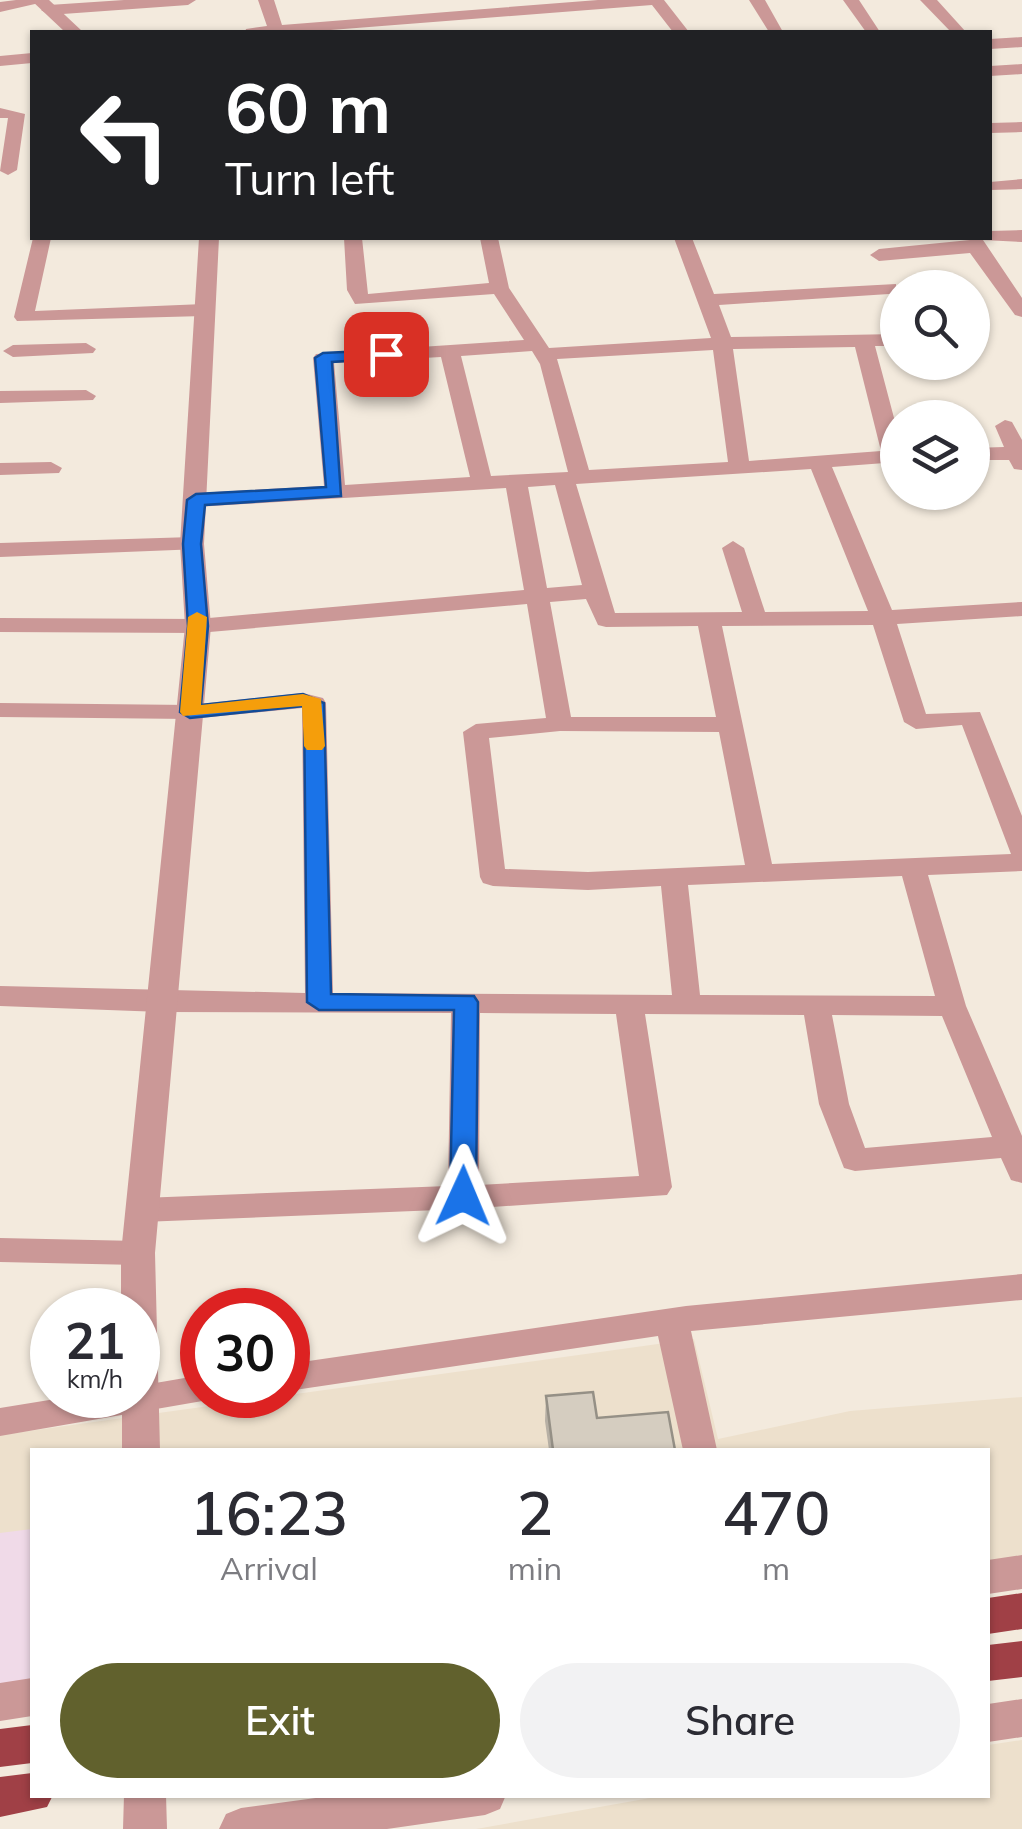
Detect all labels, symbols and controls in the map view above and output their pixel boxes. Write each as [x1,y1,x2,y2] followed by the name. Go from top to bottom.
[225,63,391,151] text: 60 m
[60,70,190,200] icon: left
[225,150,394,206] text: Turn left
[880,270,990,510] map controls
[880,270,990,380] button: search
[344,312,429,397] pin
[359,327,414,382] icon: arrive
[880,400,990,510] button: layers
[411,1144,515,1248] position arrow
[180,1288,310,1418] speed limit sign: 30
[65,1309,125,1372] text: 21
[67,1363,123,1394] text: km/h
[190,1475,348,1550] text: 16:23
[517,1475,553,1550] text: 2
[722,1475,830,1550] text: 470
[220,1548,318,1588] text: Arrival
[508,1548,562,1588] text: min
[762,1548,790,1588] text: m
[60,1663,500,1778] button: Exit
[520,1663,960,1778] button: Share

